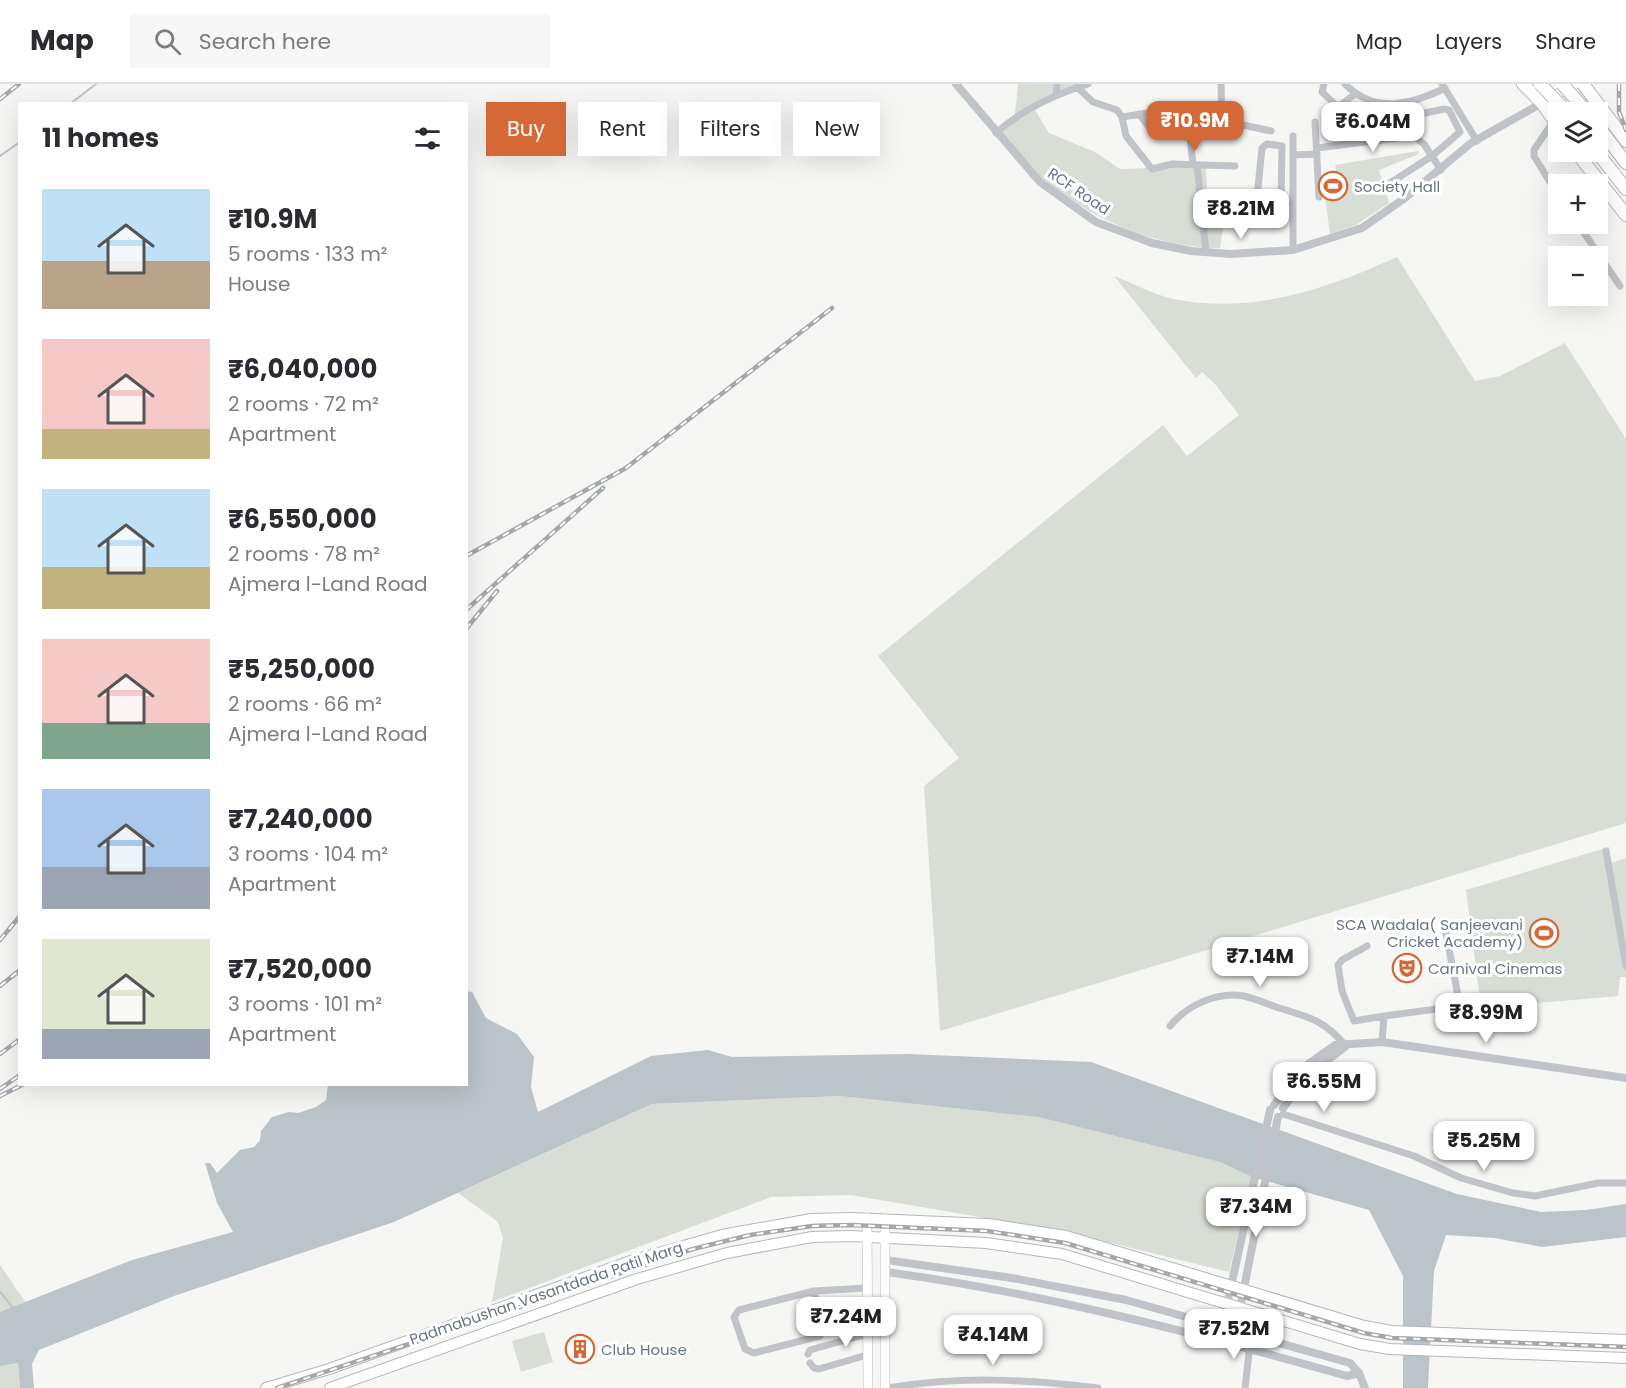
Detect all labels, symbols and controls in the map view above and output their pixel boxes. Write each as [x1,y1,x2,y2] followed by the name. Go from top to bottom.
[130,14,550,68] search box
[30,21,94,60] text: Map
[151,25,184,58] icon: search
[199,26,331,57] text: Search here
[1356,27,1402,56] text: Map
[1435,27,1502,56] text: Layers
[1535,27,1596,56] text: Share
[1146,101,1244,152] pin: ₹10.9M
[486,102,566,156] chip: Buy
[578,102,667,156] chip: Rent
[679,102,781,156] chip: Filters
[793,102,880,156] chip: New
[1324,102,1422,153] pin: ₹6.04M
[1548,102,1608,306] map controls
[1548,102,1608,162] button: layers
[1161,106,1229,134] text: ₹10.9M
[1335,107,1411,135] text: ₹6.04M
[42,120,159,156] text: 11 homes
[411,122,444,155] icon: filters
[1044,162,1114,220] street label: RCF Road
[1317,170,1349,202] sports icon: Society Hall
[1548,174,1608,234] button: +
[1354,176,1440,197] place label: Society Hall
[1192,189,1290,240] pin: ₹8.21M
[1207,194,1275,222] text: ₹8.21M
[228,201,317,237] text: ₹10.9M
[90,213,162,285] icon: home
[228,240,387,268] text: 5 rooms · 133 m²
[1548,246,1608,306] button: −
[228,270,290,298] text: House
[228,351,377,387] text: ₹6,040,000
[90,363,162,435] icon: home
[228,390,379,418] text: 2 rooms · 72 m²
[228,420,336,448] text: Apartment
[228,501,377,537] text: ₹6,550,000
[90,513,162,585] icon: home
[228,540,380,568] text: 2 rooms · 78 m²
[228,570,428,598] text: Ajmera l-Land Road
[228,651,375,687] text: ₹5,250,000
[90,663,162,735] icon: home
[228,690,382,718] text: 2 rooms · 66 m²
[228,720,428,748] text: Ajmera l-Land Road
[228,801,373,837] text: ₹7,240,000
[90,813,162,885] icon: home
[228,840,388,868] text: 3 rooms · 104 m²
[228,870,336,898] text: Apartment
[1336,914,1523,952] place label: SCA Wadala( Sanjeevani Cricket Academy)
[1528,917,1560,949] sports icon: SCA Wadala( Sanjeevani Cricket Academy)
[1211,937,1309,988] pin: ₹7.14M
[1226,942,1294,970] text: ₹7.14M
[228,951,372,987] text: ₹7,520,000
[1391,952,1423,984] theatre icon: Carnival Cinemas
[1428,958,1563,979] place label: Carnival Cinemas
[90,963,162,1035] icon: home
[228,990,382,1018] text: 3 rooms · 101 m²
[1437,993,1535,1044] pin: ₹8.99M
[1449,998,1523,1026] text: ₹8.99M
[228,1020,336,1048] text: Apartment
[1275,1062,1373,1113] pin: ₹6.55M
[1287,1067,1361,1095] text: ₹6.55M
[1435,1121,1533,1172] pin: ₹5.25M
[1447,1126,1521,1154] text: ₹5.25M
[1207,1187,1305,1238] pin: ₹7.34M
[1220,1192,1292,1220] text: ₹7.34M
[407,1236,685,1350] street label: Padmabushan Vasantdada Patil Marg
[797,1297,895,1348] pin: ₹7.24M
[810,1302,882,1330] text: ₹7.24M
[1185,1309,1283,1360] pin: ₹7.52M
[1198,1314,1270,1342] text: ₹7.52M
[944,1315,1042,1366] pin: ₹4.14M
[958,1320,1028,1348] text: ₹4.14M
[564,1333,596,1365] building icon: Club House
[601,1339,687,1360] place label: Club House

